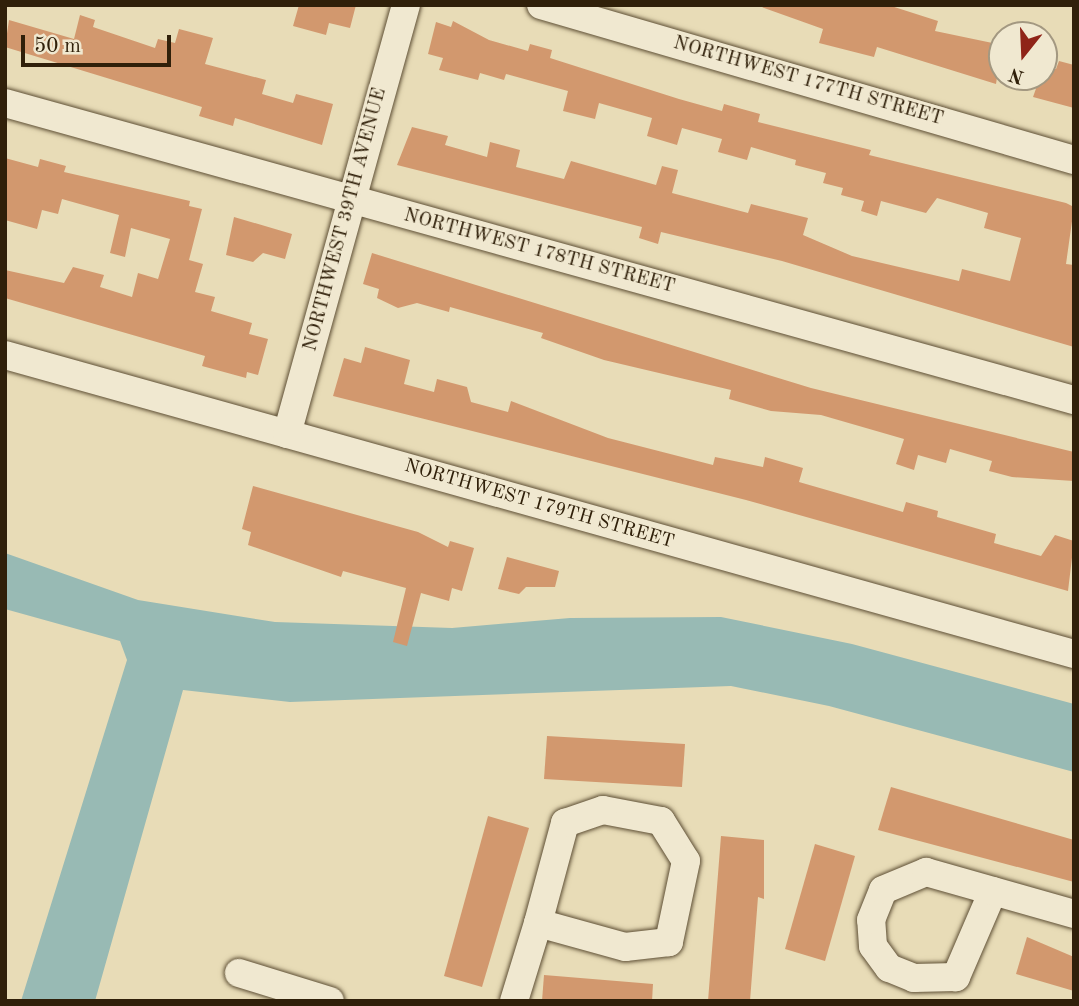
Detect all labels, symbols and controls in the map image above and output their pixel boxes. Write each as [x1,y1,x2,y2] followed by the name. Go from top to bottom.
[24,21,175,65] scale bar
[988,21,1058,91] north arrow
[670,32,946,132] street label: NORTHWEST 177TH STREET
[34,36,81,57] text: 50 m
[1007,63,1027,86] text: N
[300,86,392,354] street label: NORTHWEST 39TH AVENUE
[401,205,677,299] street label: NORTHWEST 178TH STREET
[401,455,677,555] street label: NORTHWEST 179TH STREET

